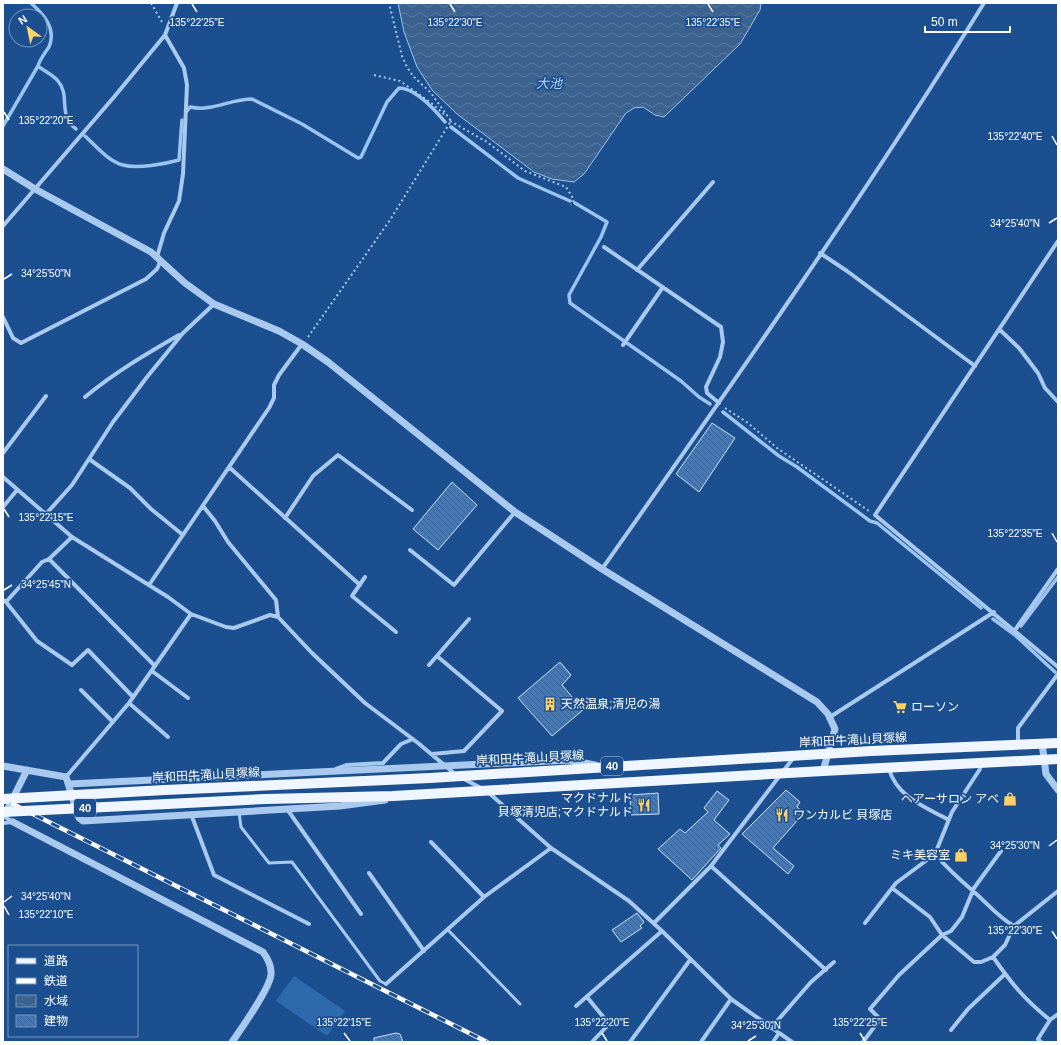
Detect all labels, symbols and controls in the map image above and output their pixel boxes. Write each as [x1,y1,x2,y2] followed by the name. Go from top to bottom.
[8,8,48,48] north arrow
[925,8,1010,34] scale bar
[16,12,29,27] text: N
[931,15,958,29] text: 50 m
[169,17,225,28] text: 135°22'25"E
[427,17,483,28] text: 135°22'30"E
[685,17,741,28] text: 135°22'35"E
[536,76,564,91] water label: 大池
[18,115,74,126] text: 135°22'20"E
[987,131,1043,142] text: 135°22'40"E
[990,218,1040,229] text: 34°25'40"N
[21,268,71,279] text: 34°25'50"N
[18,512,74,523] text: 135°22'15"E
[987,528,1043,539] text: 135°22'35"E
[21,579,71,590] text: 34°25'45"N
[542,696,558,712] building icon: 天然温泉;清児の湯
[561,697,660,711] place label: 天然温泉;清児の湯
[892,699,908,715] supermarket icon: ローソン
[911,700,959,714] place label: ローソン
[799,730,907,750] street label: 岸和田牛滝山貝塚線
[476,748,584,768] street label: 岸和田牛滝山貝塚線
[601,757,623,775] road number: 40
[152,765,260,785] street label: 岸和田牛滝山貝塚線
[498,791,633,819] place label: マクドナルド 貝塚清児店;マクドナルド
[1002,791,1018,807] shop icon: ヘアーサロン アベ
[901,792,999,806] place label: ヘアーサロン アベ
[636,797,652,813] restaurant icon: マクドナルド 貝塚清児店;マクドナルド
[74,799,96,817] road number: 40
[774,807,790,823] restaurant icon: ワンカルビ 貝塚店
[793,808,892,822] place label: ワンカルビ 貝塚店
[990,840,1040,851] text: 34°25'30"N
[953,847,969,863] shop icon: ミキ美容室
[890,848,950,862] place label: ミキ美容室
[21,891,71,902] text: 34°25'40"N
[18,909,74,920] text: 135°22'10"E
[987,925,1043,936] text: 135°22'30"E
[8,945,138,1037] legend
[44,954,68,968] text: 道路
[44,974,68,988] text: 鉄道
[44,994,68,1008] text: 水域
[44,1014,68,1028] text: 建物
[316,1017,372,1028] text: 135°22'15"E
[574,1017,630,1028] text: 135°22'20"E
[832,1017,888,1028] text: 135°22'25"E
[731,1020,781,1031] text: 34°25'30"N

